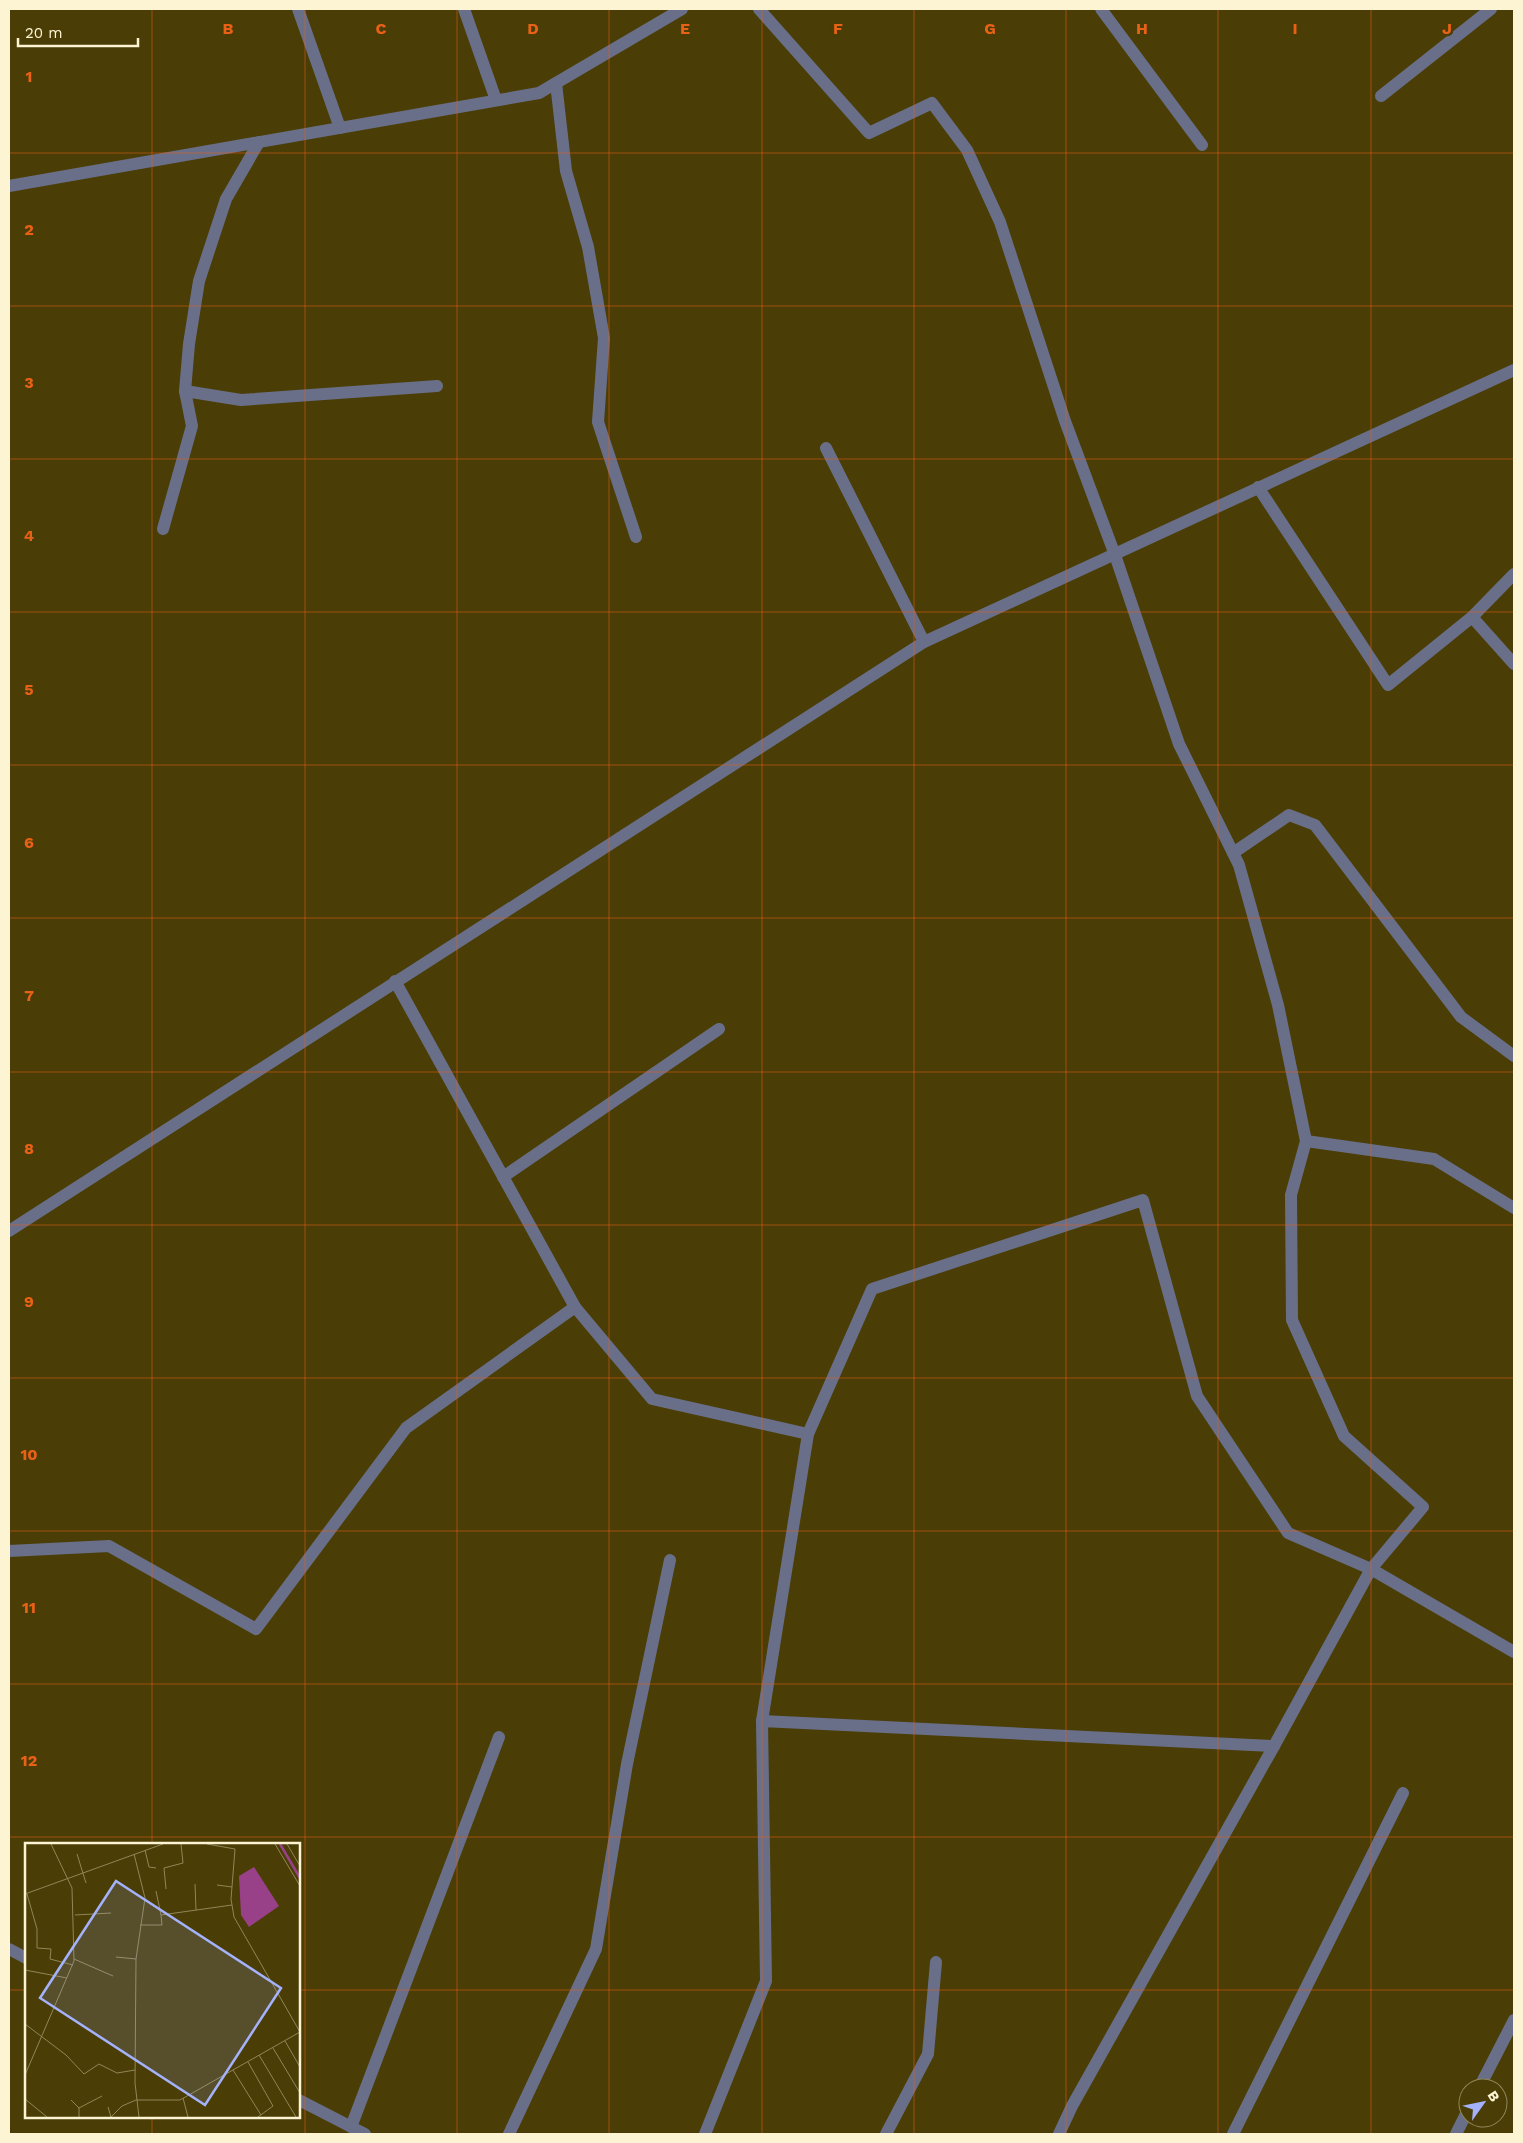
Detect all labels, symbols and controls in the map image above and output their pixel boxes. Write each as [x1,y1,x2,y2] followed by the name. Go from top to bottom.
[18,15,138,47] scale bar
[223,19,234,38] text: B
[376,19,387,38] text: C
[527,19,539,38] text: D
[680,19,690,38] text: E
[833,19,843,38] text: F
[984,19,996,38] text: G
[1136,19,1148,38] text: H
[1292,19,1298,38] text: I
[1442,19,1452,38] text: J
[25,24,63,42] text: 20 m
[26,67,32,86] text: 1
[24,220,34,239] text: 2
[24,373,34,392] text: 3
[24,526,34,545] text: 4
[24,680,34,699] text: 5
[24,833,34,852] text: 6
[24,986,34,1005] text: 7
[24,1139,34,1158] text: 8
[24,1292,34,1311] text: 9
[20,1445,38,1464] text: 10
[22,1598,36,1617] text: 11
[21,1751,37,1770] text: 12
[25,1843,300,2118] inset map
[1458,2078,1508,2128] north arrow
[1485,2088,1503,2105] text: B

